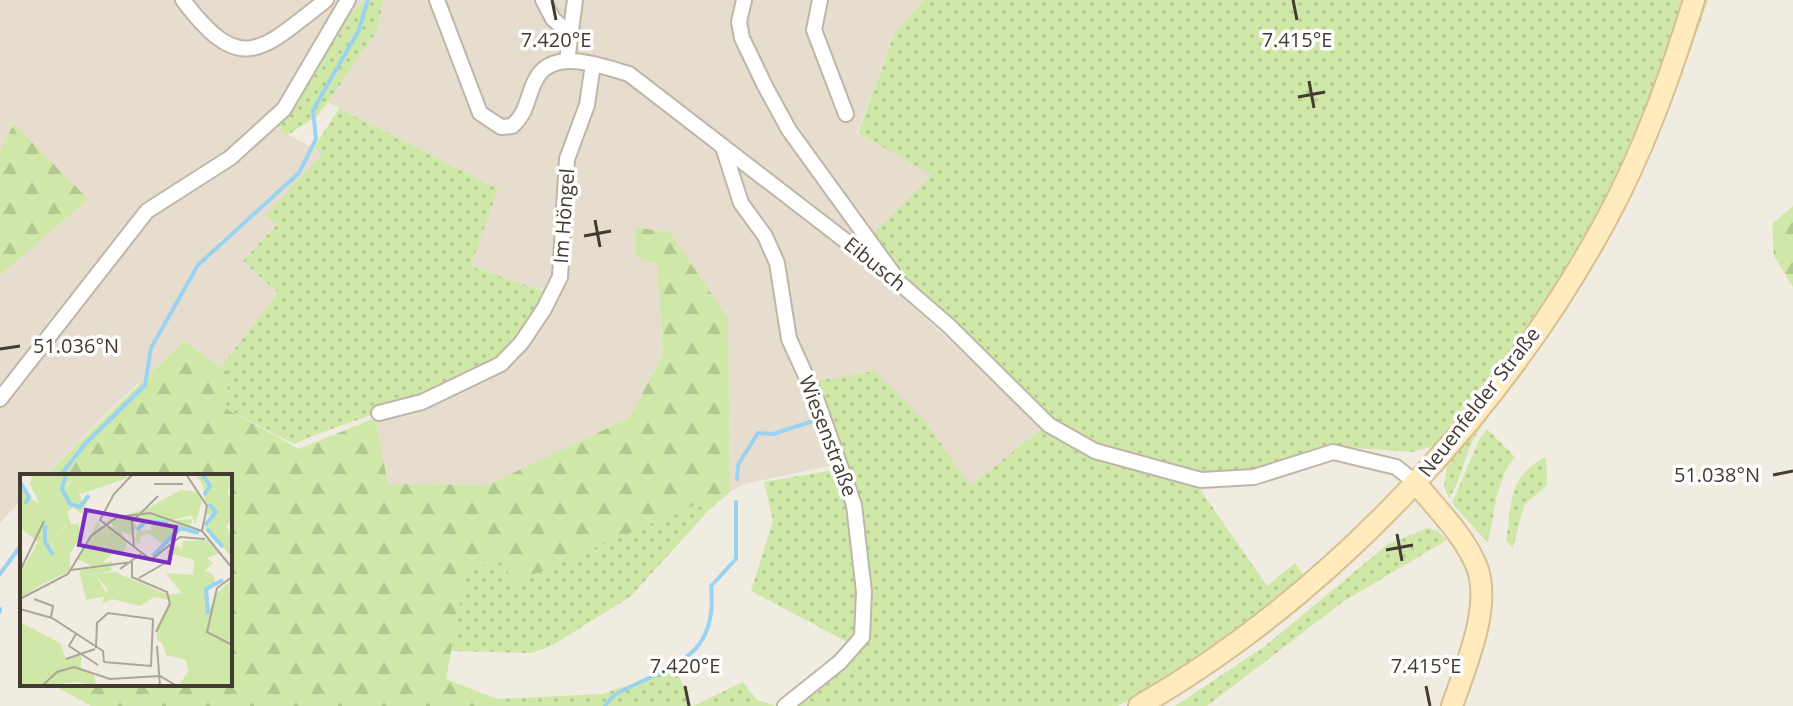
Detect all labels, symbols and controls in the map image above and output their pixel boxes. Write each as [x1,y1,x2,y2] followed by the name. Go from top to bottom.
[521,26,591,53] text: 7.420°E
[1262,26,1332,53] text: 7.415°E
[547,167,580,265] street label: Im Höngel
[839,230,912,297] street label: Eibusch
[1412,321,1546,482] street label: Neuenfelder Straße
[33,332,119,359] text: 51.036°N
[793,372,864,500] street label: Wiesenstraße
[1674,461,1760,488] text: 51.038°N
[20,474,232,686] inset map
[650,652,720,679] text: 7.420°E
[1391,652,1461,679] text: 7.415°E

